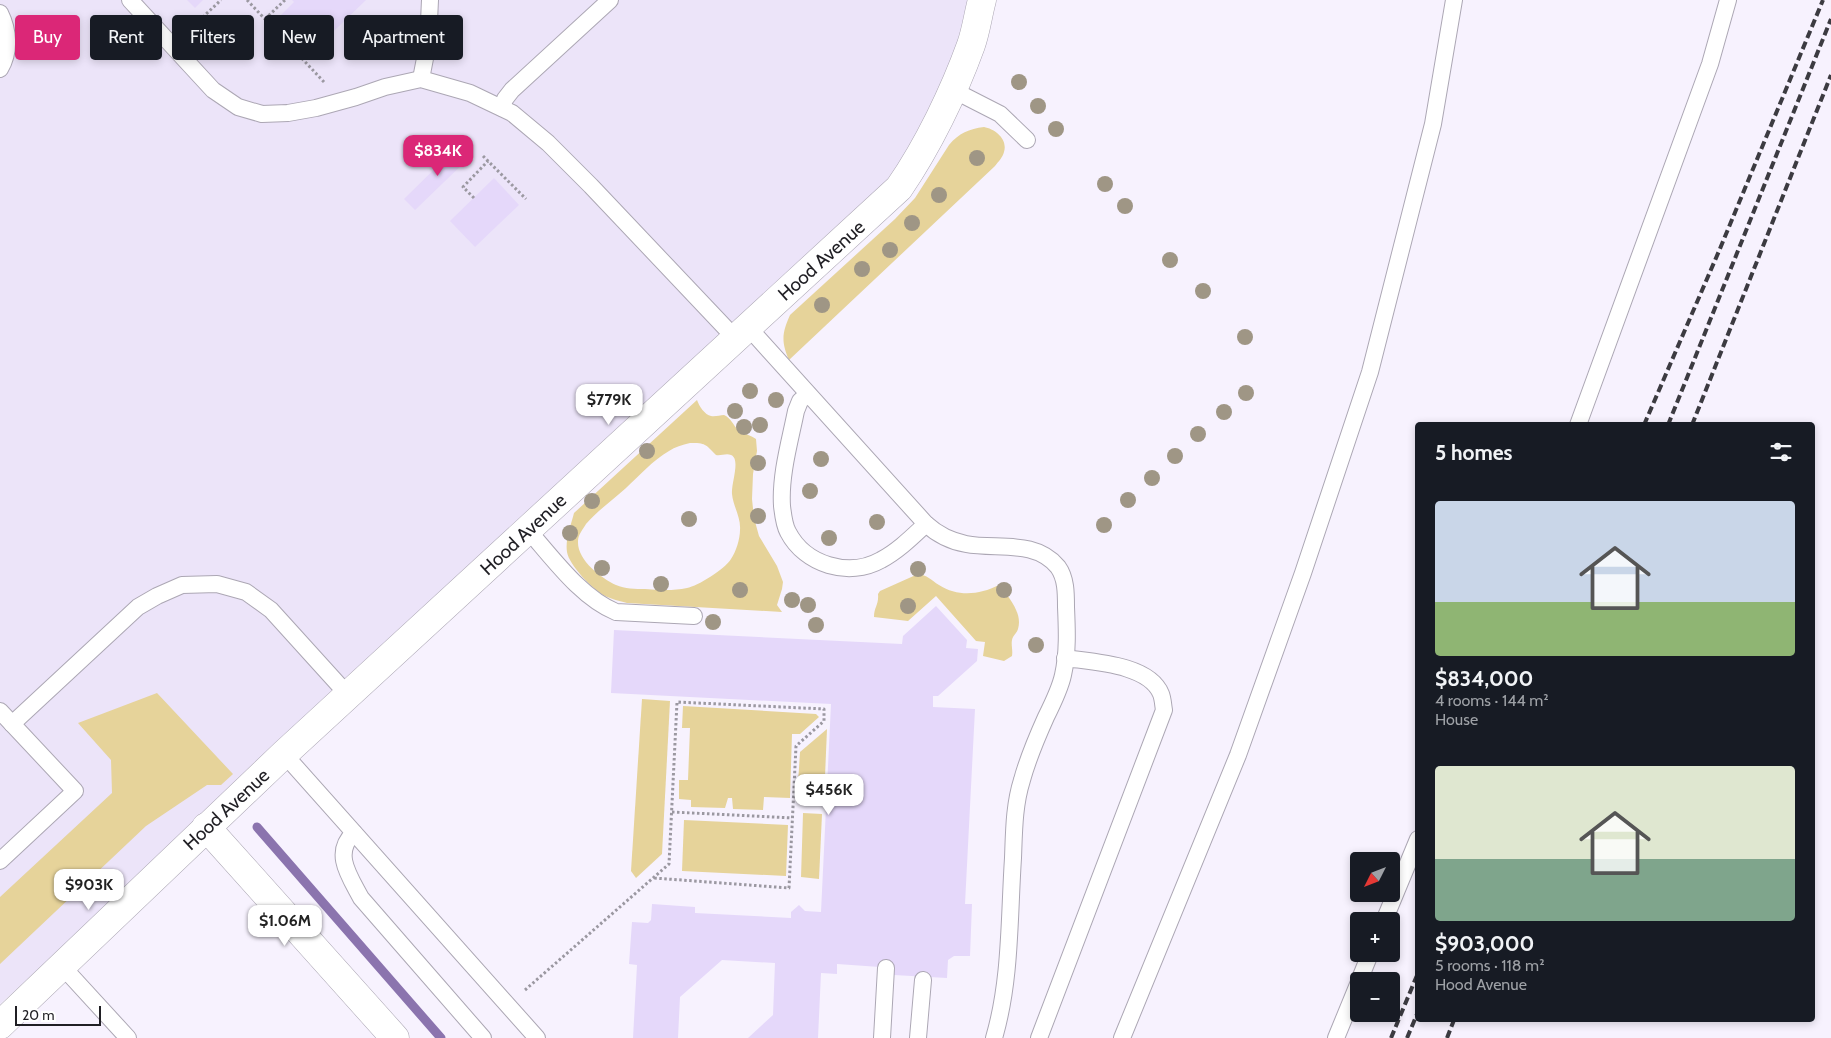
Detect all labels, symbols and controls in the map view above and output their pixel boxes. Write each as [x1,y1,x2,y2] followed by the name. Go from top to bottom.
[15,15,80,60] chip: Buy
[90,15,162,60] chip: Rent
[172,15,254,60] chip: Filters
[264,15,334,60] chip: New
[344,15,463,60] chip: Apartment
[403,134,473,177] pin: $834K
[414,141,462,160] text: $834K
[773,215,870,305] street label: Hood Avenue
[574,384,644,426] pin: $779K
[587,390,631,409] text: $779K
[1767,438,1795,466] icon: filters
[1435,440,1513,465] text: 5 homes
[476,489,571,580] street label: Hood Avenue
[1570,533,1660,623] icon: home
[1435,666,1533,691] text: $834,000
[1435,691,1549,710] text: 4 rooms · 144 m²
[1435,710,1478,729] text: House
[179,764,274,855] street label: Hood Avenue
[794,774,864,816] pin: $456K
[806,780,852,799] text: $456K
[1570,798,1660,888] icon: home
[1350,852,1400,902] north arrow
[1350,852,1400,1022] map controls
[54,868,124,911] pin: $903K
[65,875,113,894] text: $903K
[244,904,326,947] pin: $1.06M
[259,911,311,930] text: $1.06M
[1350,912,1400,962] button: +
[1435,931,1534,956] text: $903,000
[1435,956,1544,975] text: 5 rooms · 118 m²
[1350,972,1400,1022] button: −
[1435,975,1527,994] text: Hood Avenue
[15,1003,101,1026] scale bar
[22,1006,55,1024] text: 20 m

